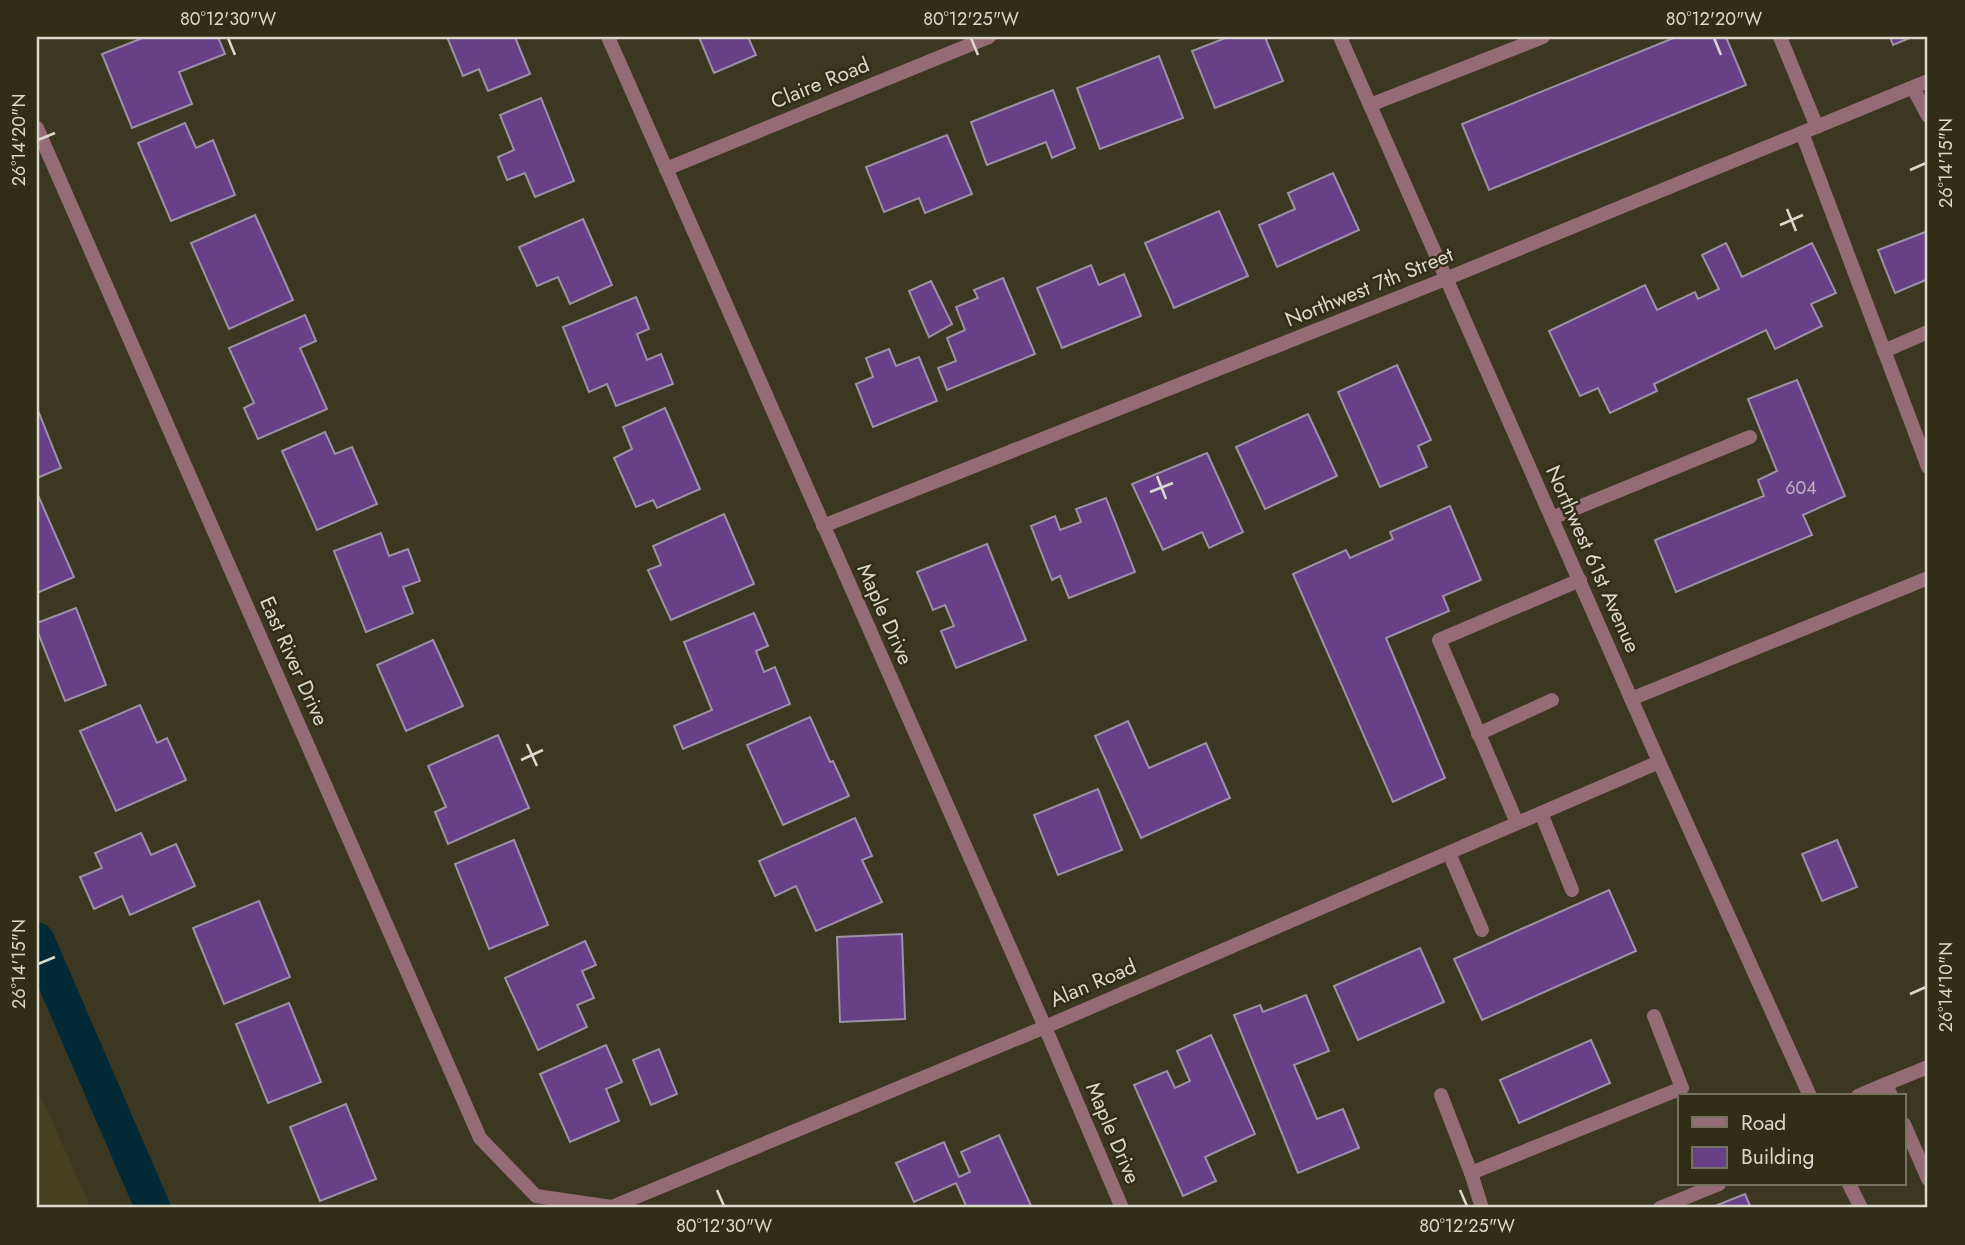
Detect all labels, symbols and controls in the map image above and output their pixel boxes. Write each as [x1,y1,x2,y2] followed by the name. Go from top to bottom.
[180,6,276,32] text: 80°12'30"W
[923,6,1019,32] text: 80°12'25"W
[1666,6,1762,32] text: 80°12'20"W
[766,50,874,116] street label: Claire Road
[6,94,32,186] text: 26°14'20"N
[1933,118,1959,208] text: 26°14'15"N
[1280,240,1458,334] street label: Northwest 7th Street
[1538,461,1648,658] street label: Northwest 61st Avenue
[1785,475,1817,501] house number: 604
[849,559,921,669] street label: Maple Drive
[252,592,336,731] street label: East River Drive
[6,919,32,1009] text: 26°14'15"N
[1933,942,1959,1032] text: 26°14'10"N
[1045,951,1141,1015] street label: Alan Road
[1078,1078,1148,1189] street label: Maple Drive
[1678,1094,1906,1186] legend
[1741,1108,1786,1138] text: Road
[1741,1142,1814,1172] text: Building
[676,1213,772,1239] text: 80°12'30"W
[1419,1213,1515,1239] text: 80°12'25"W

